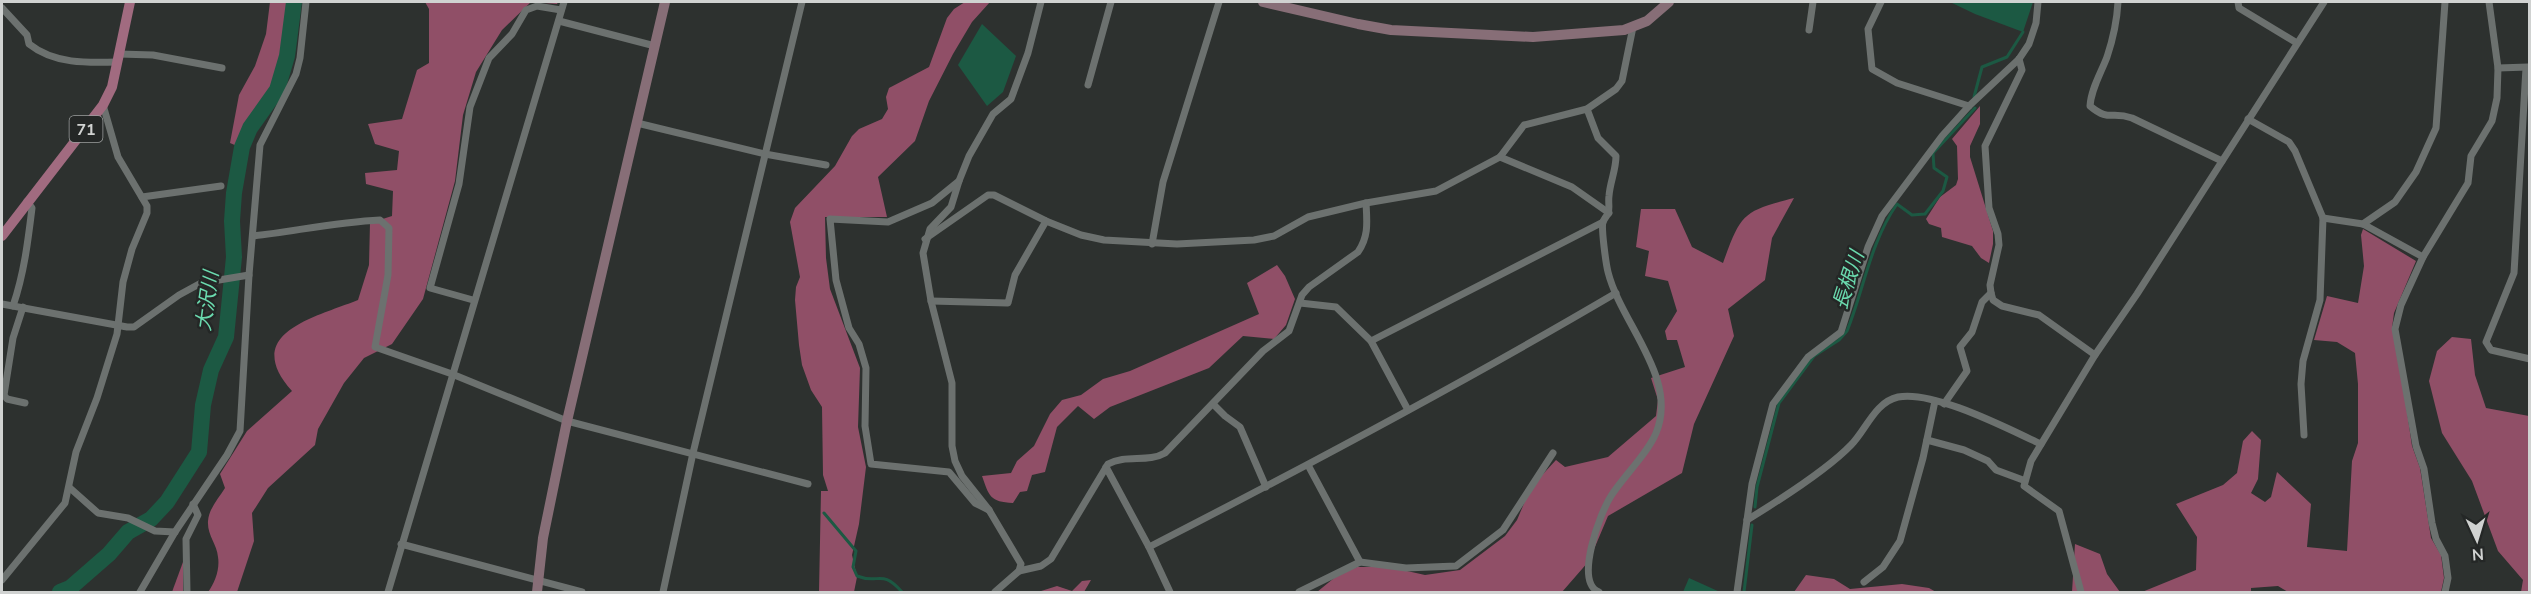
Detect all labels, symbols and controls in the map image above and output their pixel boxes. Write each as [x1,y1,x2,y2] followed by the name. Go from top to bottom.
[70,116,103,142] road number: 71
[1826,246,1871,313] water label: 長根川
[190,268,225,333] water label: 大沢川
[2447,510,2507,570] north arrow
[2471,543,2485,565] text: N

